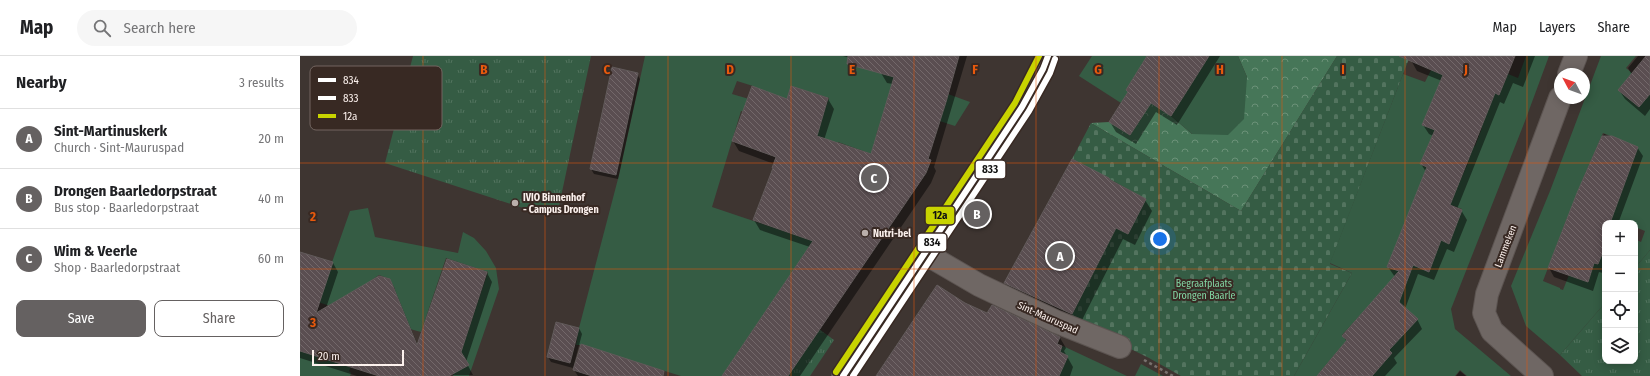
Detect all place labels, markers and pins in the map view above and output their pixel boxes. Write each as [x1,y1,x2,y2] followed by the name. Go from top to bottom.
[861,163,887,193] pin: C
[523,192,599,216] place label: IVIO Binnenhof - Campus Drongen
[510,198,520,208] marker: IVIO Binnenhof - Campus Drongen
[964,199,990,229] pin: B
[860,228,870,238] marker: Nutri-bel
[873,228,911,240] place label: Nutri-bel
[1047,241,1073,271] pin: A

